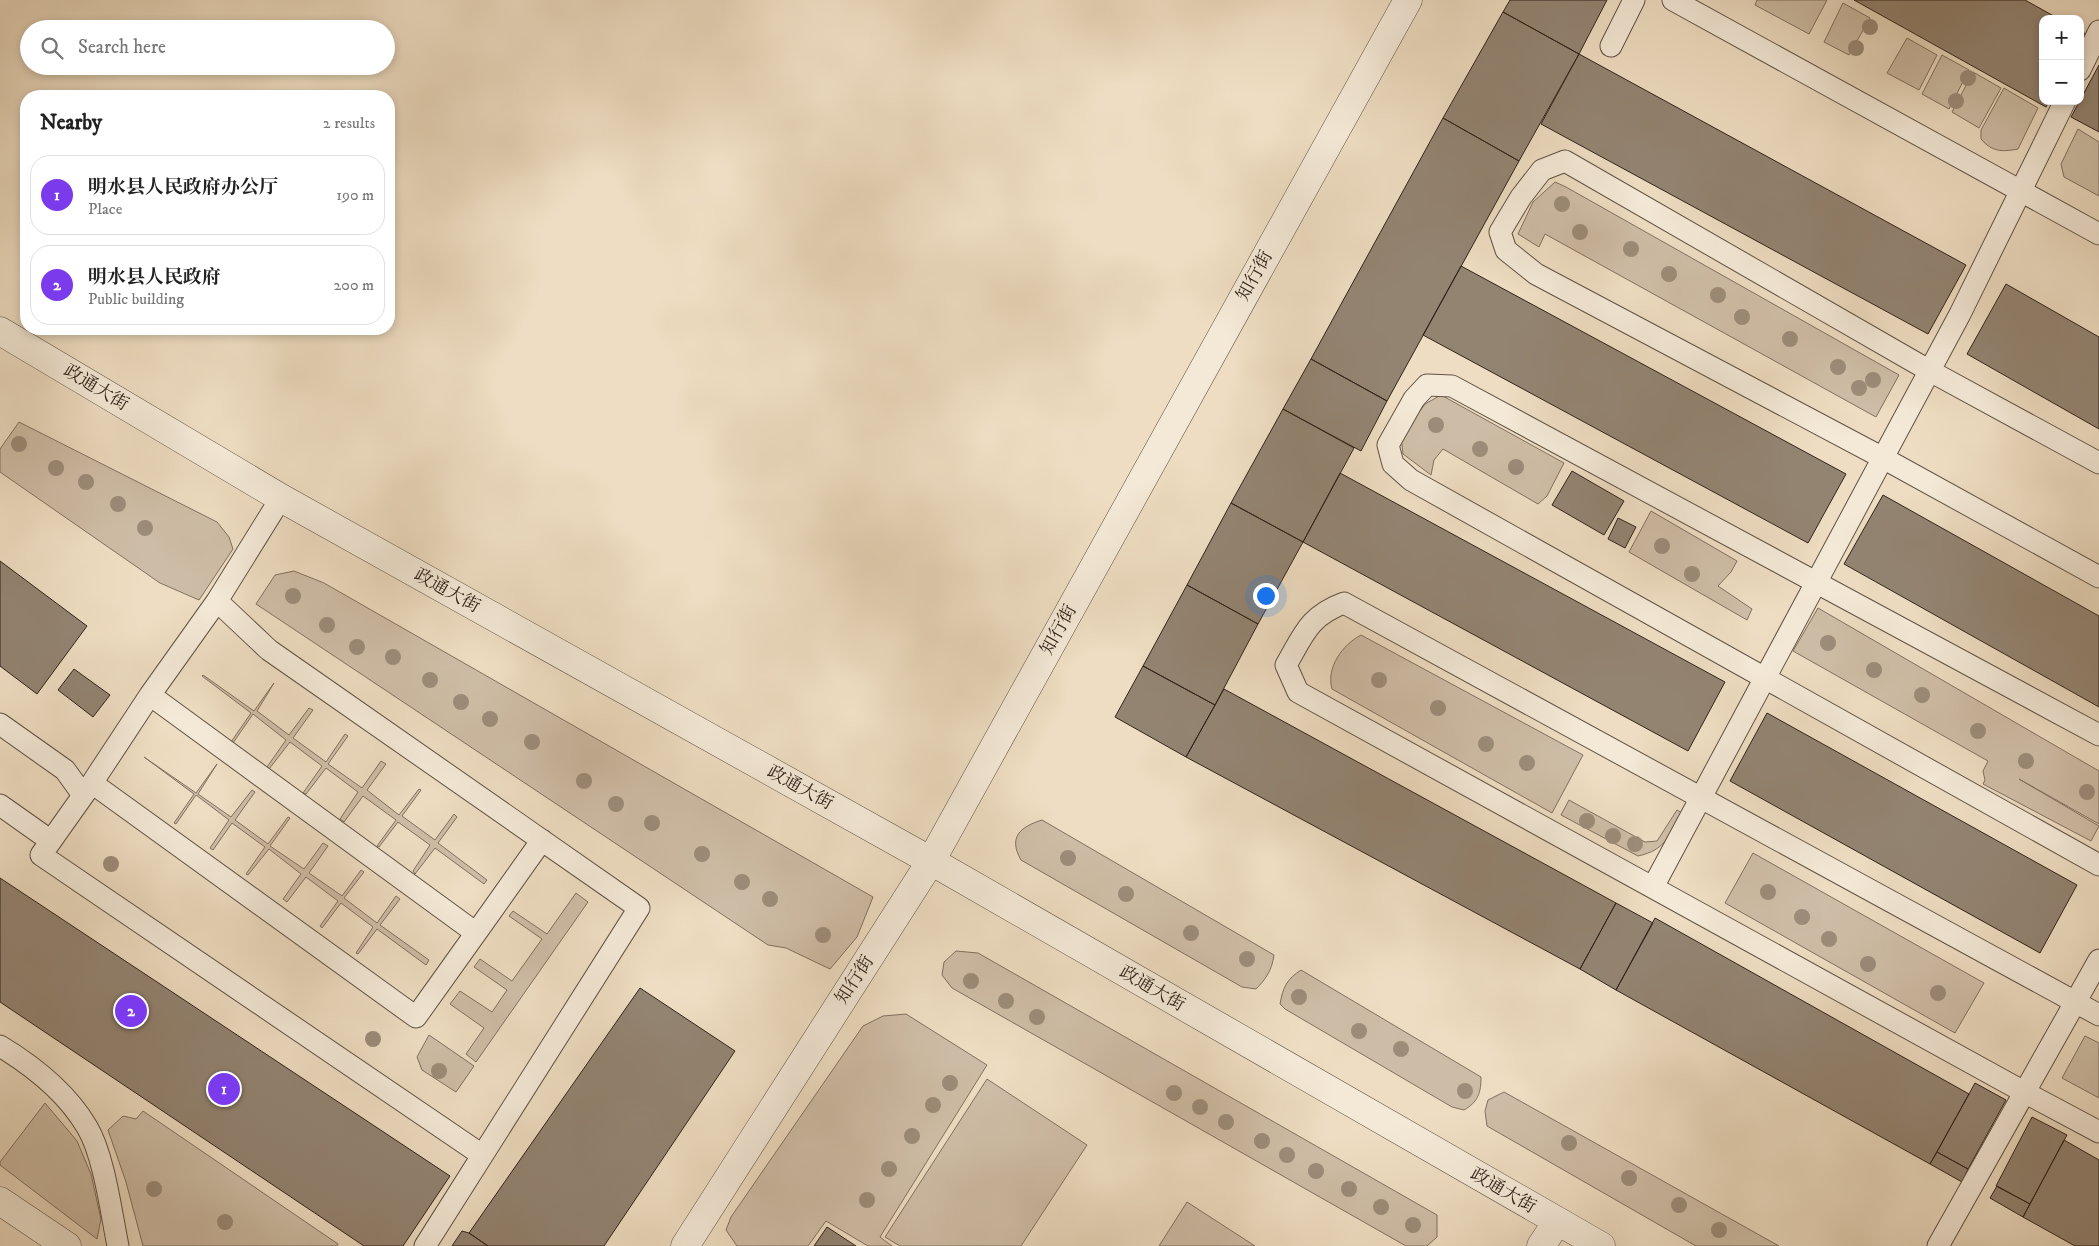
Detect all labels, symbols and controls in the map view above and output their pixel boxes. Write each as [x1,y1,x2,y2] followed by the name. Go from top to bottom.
[2039,15,2084,105] map controls
[2039,15,2084,60] button: +
[20,20,395,75] search box
[38,34,66,62] icon: search
[78,36,166,59] text: Search here
[2039,60,2084,105] button: −
[40,110,102,136] text: Nearby
[323,113,375,133] text: 2 results
[88,176,278,199] text: 明水县人民政府办公厅
[54,185,60,205] text: 1
[336,185,374,205] text: 190 m
[88,199,122,219] text: Place
[1232,247,1278,305] street label: 知行街
[88,266,221,289] text: 明水县人民政府
[53,275,61,295] text: 2
[333,275,374,295] text: 200 m
[88,289,184,309] text: Public building
[59,360,133,416] street label: 政通大街
[410,564,484,618] street label: 政通大街
[1253,583,1279,609] your location
[1036,601,1082,659] street label: 知行街
[763,761,837,815] street label: 政通大街
[831,951,879,1009] street label: 知行街
[1115,961,1189,1017] street label: 政通大街
[115,992,147,1030] pin: 2
[208,1070,240,1108] pin: 1
[1466,1163,1540,1219] street label: 政通大街

